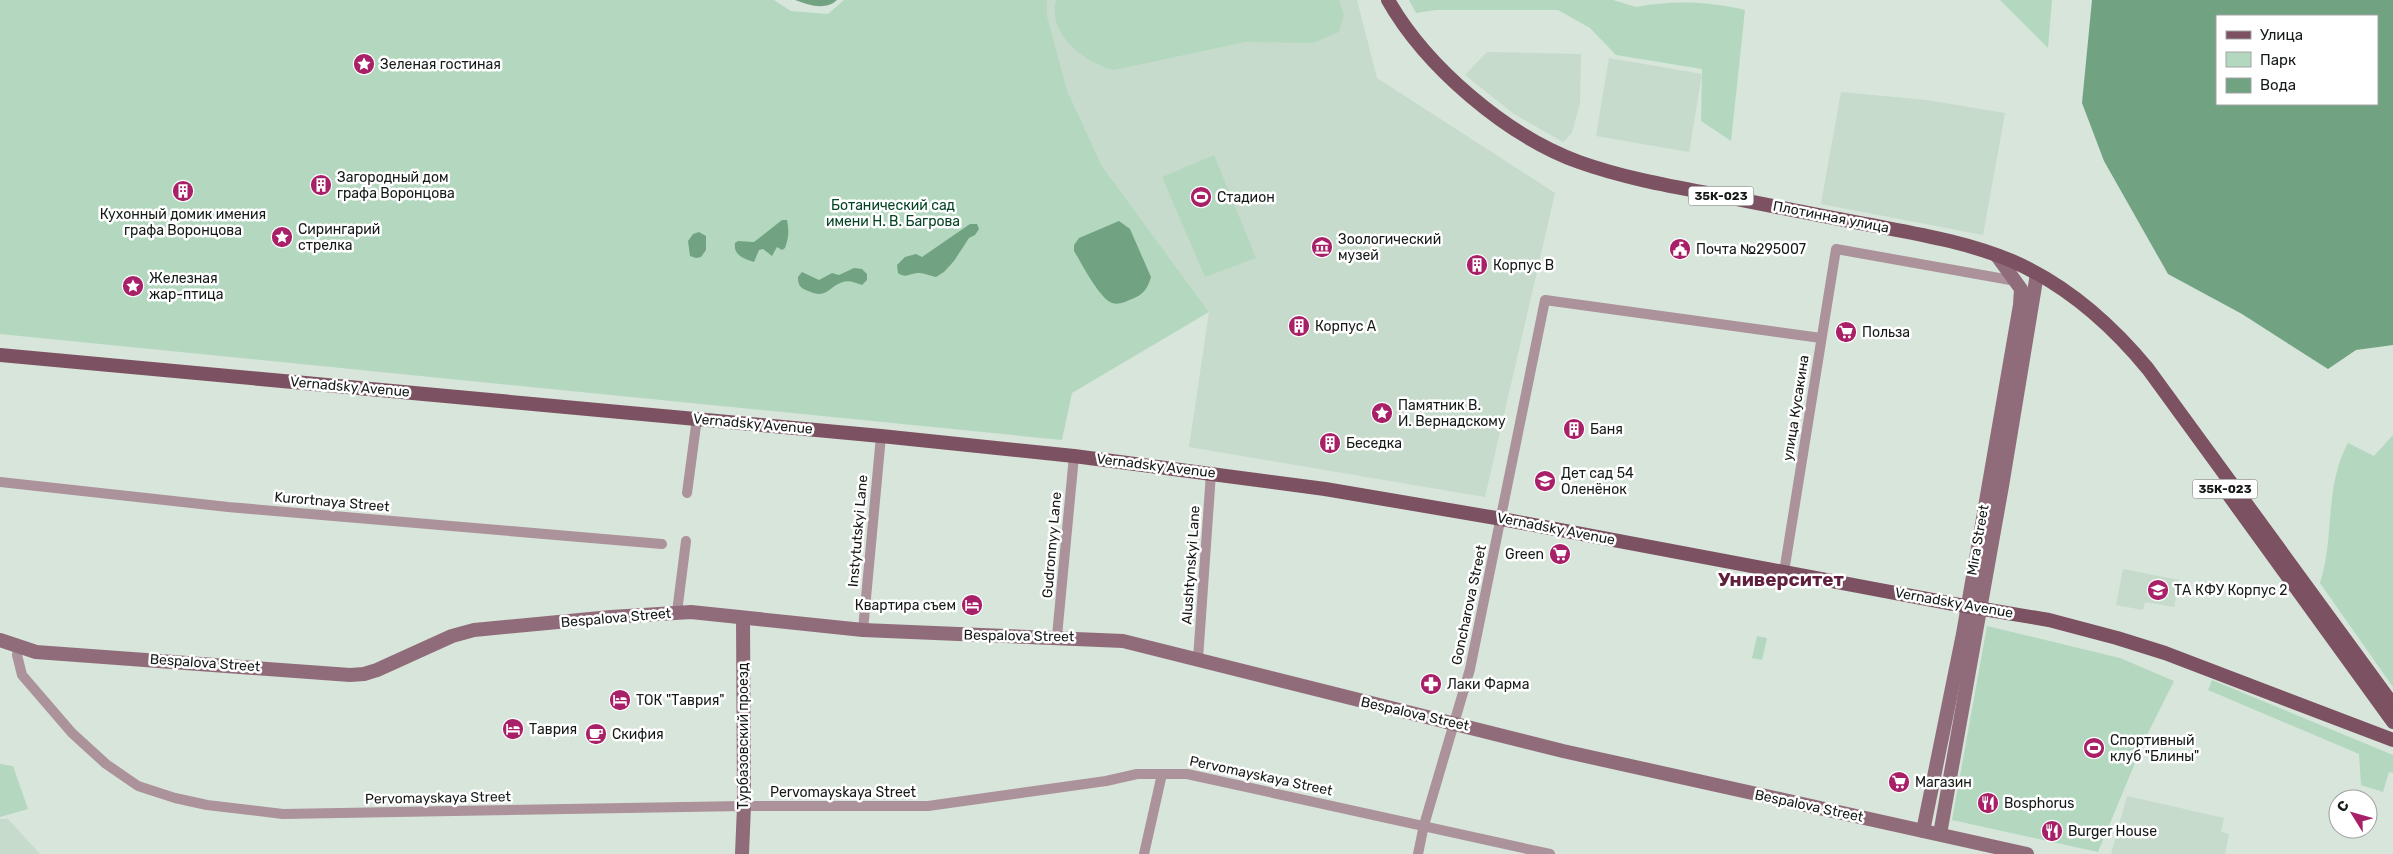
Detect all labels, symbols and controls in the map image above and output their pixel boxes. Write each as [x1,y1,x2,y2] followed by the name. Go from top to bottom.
[2216,15,2378,105] legend
[2260,26,2303,44] text: Улица
[2260,51,2296,69] text: Парк
[352,52,376,76] place icon: Зеленая гостиная
[380,56,501,73] place label: Зеленая гостиная
[2260,76,2296,94] text: Вода
[337,169,455,202] place label: Загородный дом графа Воронцова
[309,173,333,197] building icon: Загородный дом графа Воронцова
[171,179,195,203] building icon: Кухонный домик имения графа Воронцова
[1189,185,1213,209] sports icon: Стадион
[1688,187,1754,206] road number: 35К-023
[1217,189,1275,206] place label: Стадион
[826,197,960,230] park label: Ботанический сад имени Н. В. Багрова
[1771,197,1891,237] street label: Плотинная улица
[100,206,266,239] place label: Кухонный домик имения графа Воронцова
[298,221,380,254] place label: Сирингарий стрелка
[270,225,294,249] place icon: Сирингарий стрелка
[1338,231,1441,264] place label: Зоологический музей
[1310,235,1334,259] museum icon: Зоологический музей
[1668,237,1692,261] public building icon: Почта №295007
[1696,241,1806,258] place label: Почта №295007
[1465,253,1489,277] building icon: Корпус В
[1493,257,1554,274] place label: Корпус В
[149,270,223,303] place label: Железная жар-птица
[121,274,145,298] place icon: Железная жар-птица
[1287,314,1311,338] building icon: Корпус А
[1315,318,1377,335] place label: Корпус А
[1834,320,1858,344] supermarket icon: Польза
[1862,324,1910,341] place label: Польза
[1779,354,1813,462] street label: улица Кусакина
[290,373,411,401] street label: Vernadsky Avenue
[1398,397,1506,430] place label: Памятник В. И. Вернадскому
[1370,401,1394,425] place icon: Памятник В. И. Вернадскому
[693,410,814,438] street label: Vernadsky Avenue
[1562,417,1586,441] building icon: Баня
[1590,421,1623,438] place label: Баня
[1318,431,1342,455] building icon: Беседка
[1346,435,1402,452] place label: Беседка
[1095,450,1217,482] street label: Vernadsky Avenue
[1561,465,1634,498] place label: Дет сад 54 Оленёнок
[1533,469,1557,493] school or university icon: Дет сад 54 Оленёнок
[845,474,871,588] street label: Instytutskyi Lane
[2192,479,2258,498] road number: 35К-023
[274,488,391,516] street label: Kurortnaya Street
[1039,491,1065,599] street label: Gudronnyy Lane
[1963,503,1993,577] street label: Mira Street
[1178,505,1204,625] street label: Alushtynskyi Lane
[1495,509,1617,549] street label: Vernadsky Avenue
[1548,542,1572,566] supermarket icon: Green
[1448,543,1490,666] street label: Goncharova Street
[1505,546,1544,563] place label: Green
[1718,568,1845,591] district label: Университет
[2146,578,2170,602] school or university icon: ТА КФУ Корпус 2
[2174,582,2288,599] place label: ТА КФУ Корпус 2
[1893,584,2015,622] street label: Vernadsky Avenue
[960,593,984,617] hotel icon: Квартира съем
[855,597,956,614] place label: Квартира съем
[560,605,672,631] street label: Bespalova Street
[964,627,1075,645] street label: Bespalova Street
[149,651,261,675] street label: Bespalova Street
[735,663,752,809] street label: Турбазовский проезд
[1419,672,1443,696] pharmacy icon: Лаки Фарма
[1447,676,1529,693] place label: Лаки Фарма
[608,688,632,712] hotel icon: ТОК "Таврия"
[636,692,725,709] place label: ТОК "Таврия"
[1359,693,1471,735] street label: Bespalova Street
[501,717,525,741] hotel icon: Таврия
[529,721,577,738] place label: Таврия
[584,722,608,746] cafe icon: Скифия
[612,726,664,743] place label: Скифия
[2110,732,2199,765] place label: Спортивный клуб "Блины"
[2082,736,2106,760] sports icon: Спортивный клуб "Блины"
[1188,753,1335,800] street label: Pervomayskaya Street
[1887,770,1911,794] supermarket icon: Магазин
[1915,774,1972,791] place label: Магазин
[770,784,917,801] street label: Pervomayskaya Street
[1753,786,1865,826] street label: Bespalova Street
[365,788,512,808] street label: Pervomayskaya Street
[2328,789,2378,839] north arrow
[1976,791,2000,815] restaurant icon: Bosphorus
[2004,795,2074,812] place label: Bosphorus
[2333,797,2353,816] text: С
[2040,819,2064,843] restaurant icon: Burger House
[2068,823,2157,840] place label: Burger House

